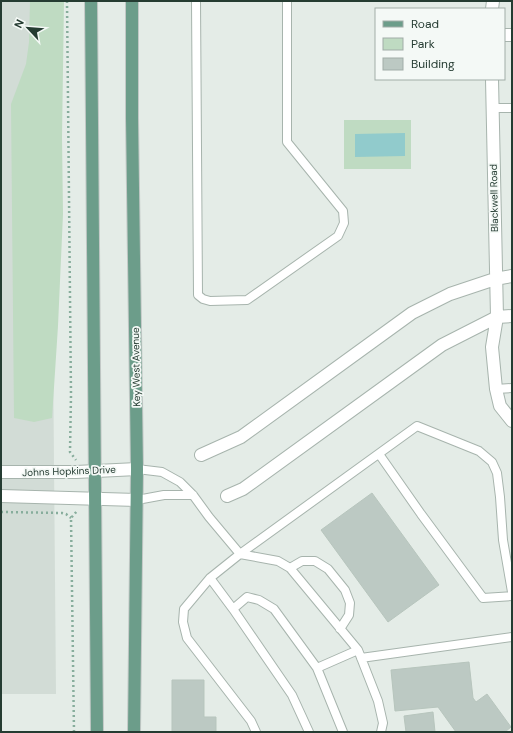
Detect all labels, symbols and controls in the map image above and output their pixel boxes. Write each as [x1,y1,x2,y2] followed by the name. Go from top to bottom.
[8,8,48,48] north arrow
[375,8,505,80] legend
[411,16,439,32] text: Road
[11,17,27,30] text: N
[411,36,435,52] text: Park
[411,56,455,72] text: Building
[487,164,501,232] street label: Blackwell Road
[129,327,143,407] street label: Key West Avenue
[22,463,116,479] street label: Johns Hopkins Drive

